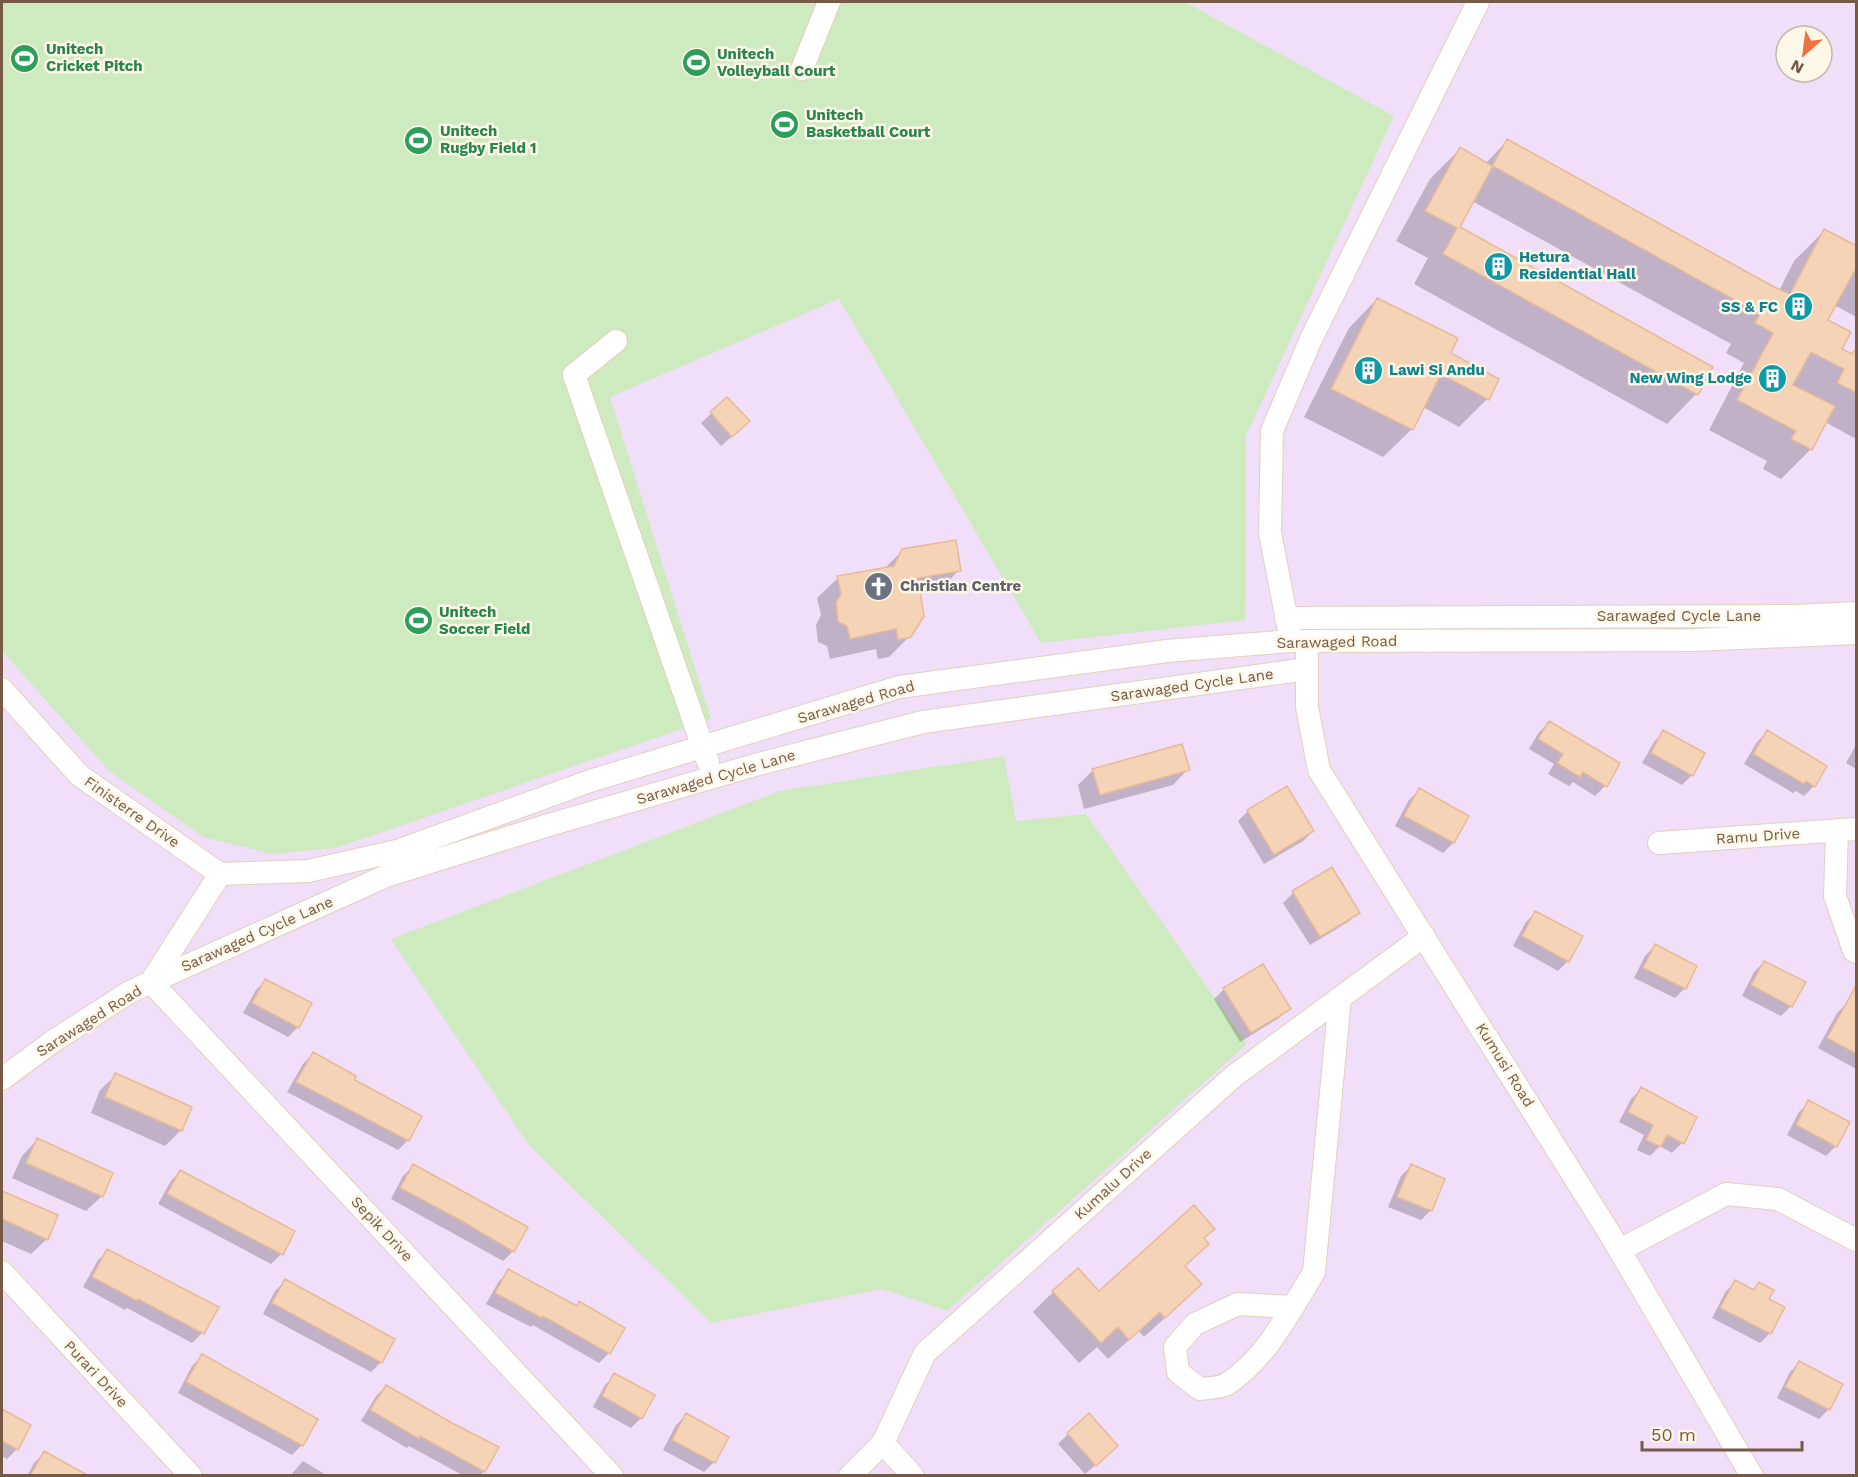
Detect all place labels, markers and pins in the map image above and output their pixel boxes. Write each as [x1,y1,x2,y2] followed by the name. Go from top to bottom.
[46,40,143,75] place label: Unitech Cricket Pitch
[9,42,41,74] sports icon: Unitech Cricket Pitch
[717,45,836,80] place label: Unitech Volleyball Court
[680,47,712,79] sports icon: Unitech Volleyball Court
[806,106,931,141] place label: Unitech Basketball Court
[769,108,801,140] sports icon: Unitech Basketball Court
[440,122,537,157] place label: Unitech Rugby Field 1
[403,124,435,156] sports icon: Unitech Rugby Field 1
[1519,248,1636,283] place label: Hetura Residential Hall
[1482,250,1514,282] building icon: Hetura Residential Hall
[1783,291,1815,323] building icon: SS & FC
[1721,298,1778,316] place label: SS & FC
[1352,354,1384,386] building icon: Lawi Si Andu
[1389,361,1485,379] place label: Lawi Si Andu
[1757,362,1789,394] building icon: New Wing Lodge
[1630,369,1752,387] place label: New Wing Lodge
[863,570,895,602] church icon: Christian Centre
[900,577,1022,595] place label: Christian Centre
[439,603,530,638] place label: Unitech Soccer Field
[402,605,434,637] sports icon: Unitech Soccer Field

